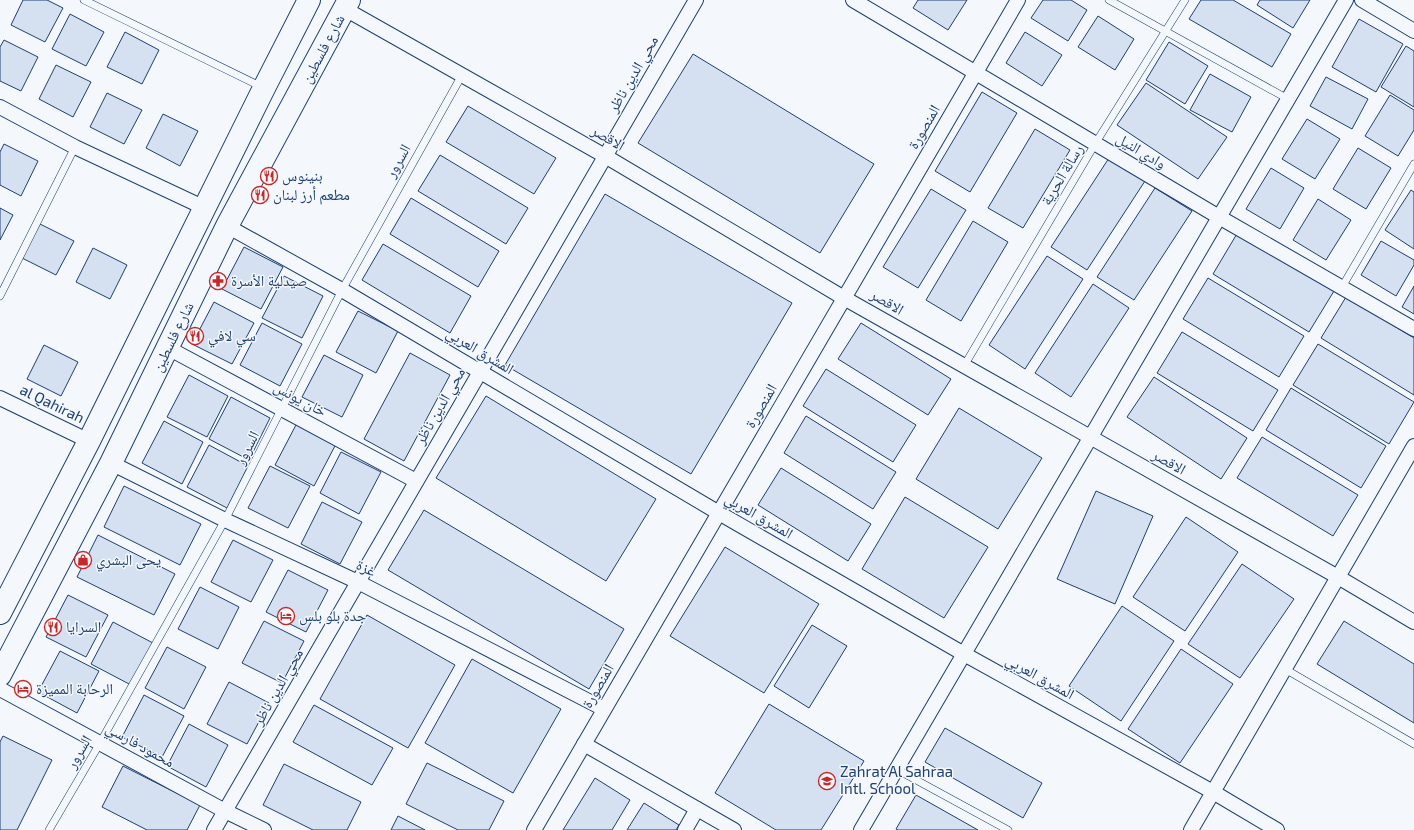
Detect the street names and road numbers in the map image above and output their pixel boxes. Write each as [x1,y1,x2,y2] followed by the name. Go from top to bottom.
[296,11,350,87] street label: شارع فلسطين
[602,32,665,118] street label: محي الدين ناظر
[903,101,944,152] street label: المنصورة
[587,120,628,155] street label: الاقصر
[1111,128,1170,175] street label: وادي النيل
[380,141,414,182] street label: السرور
[1036,141,1087,209] street label: رسالة الحرية
[866,284,907,319] street label: الاقصر
[147,299,199,375] street label: شارع فلسطين
[442,323,517,381] street label: المشرق العربي
[409,364,472,450] street label: محي الدين ناظر
[270,377,330,421] street label: خان يونس
[17,380,88,427] street label: al Qahirah
[740,380,781,431] street label: المنصورة
[230,428,263,469] street label: السرور
[1148,444,1189,478] street label: الاقصر
[720,488,797,545] street label: المشرق العربي
[353,555,380,581] street label: غزة
[247,645,310,731] street label: محي الدين ناظر
[1001,650,1078,706] street label: المشرق العربي
[577,660,618,711] street label: المنصورة
[101,718,178,774] street label: محمود فارسي
[61,732,96,773] street label: السرور

